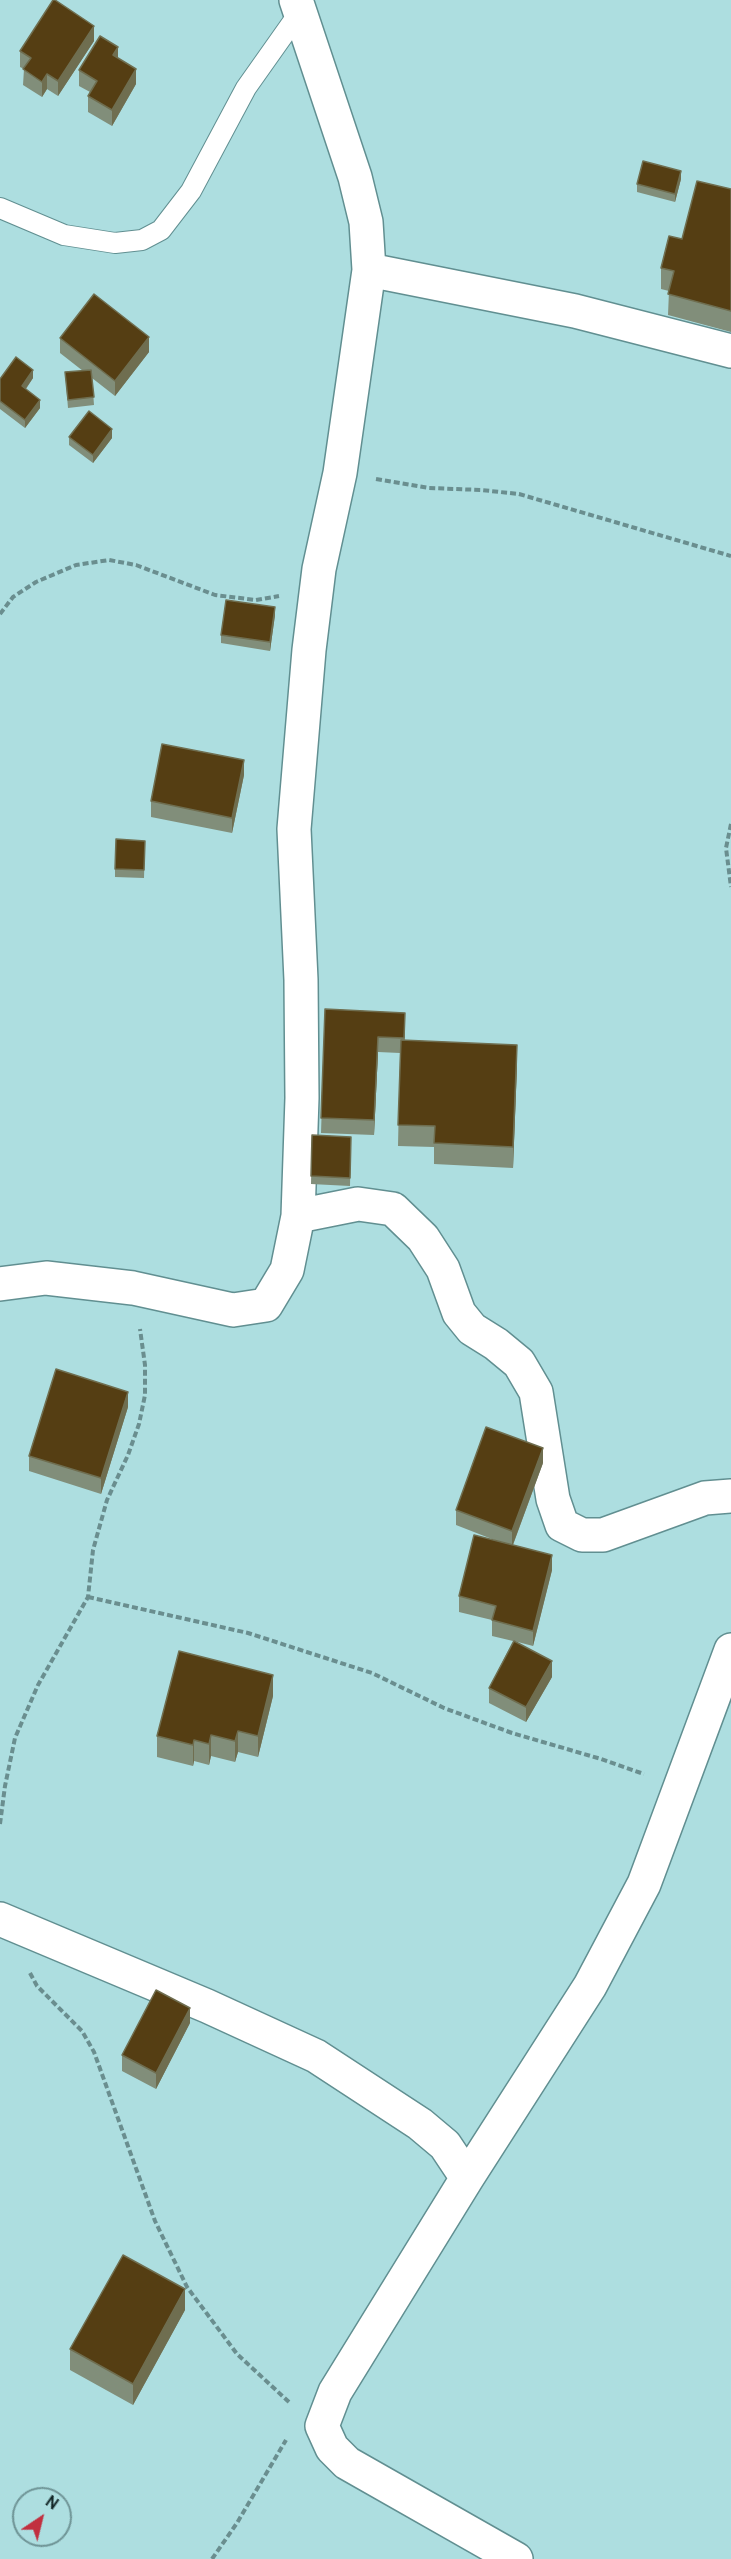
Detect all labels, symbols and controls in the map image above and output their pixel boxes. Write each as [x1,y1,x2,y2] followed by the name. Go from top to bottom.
[12,2487,72,2547] north arrow
[41,2492,62,2515] text: N

